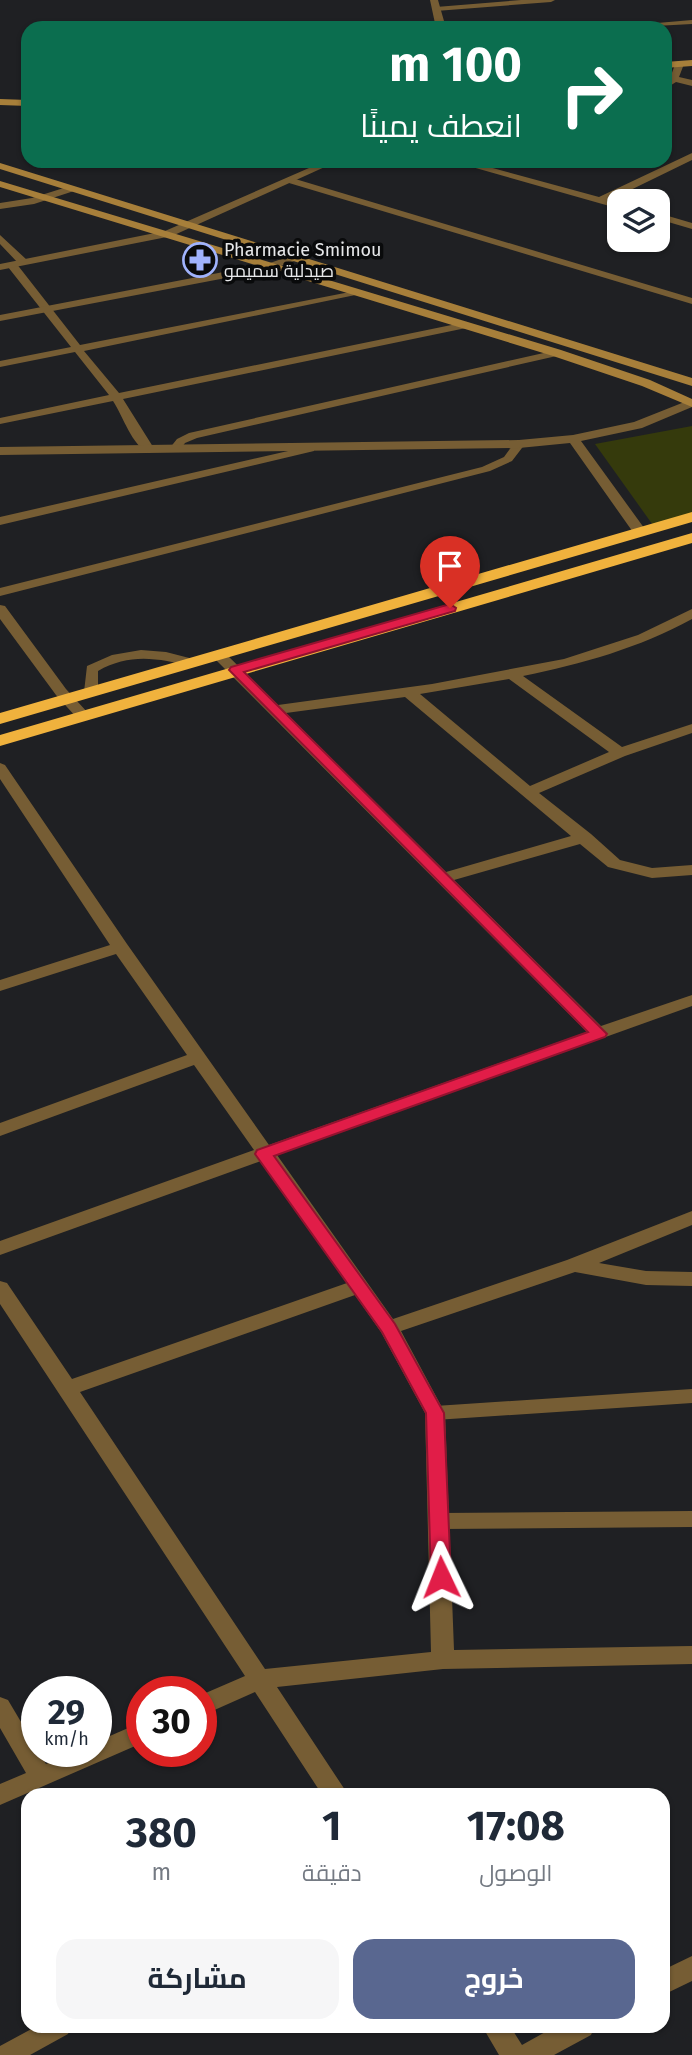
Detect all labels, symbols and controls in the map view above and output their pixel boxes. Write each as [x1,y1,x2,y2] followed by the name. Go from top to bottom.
[389,35,522,94] text: 100 m
[546,49,637,140] icon: right
[360,107,522,145] text: انعطف يمينًا
[607,189,670,252] map controls
[607,189,670,252] button: layers
[224,239,382,282] place label: Pharmacie Smimou صيدلية سميمو
[181,241,219,279] pharmacy icon: Pharmacie Smimou صيدلية سميمو
[420,536,480,608] pin
[431,547,469,585] icon: arrive
[404,1540,478,1614] position arrow
[126,1676,217,1767] speed limit sign: 30
[48,1691,85,1733] text: 29
[44,1728,89,1750] text: km/h
[322,1801,342,1851] text: 1
[467,1801,565,1851] text: 17:08
[126,1808,197,1858] text: 380
[152,1858,171,1886] text: m
[302,1859,362,1887] text: دقيقة
[479,1859,553,1887] text: الوصول
[56,1939,339,2019] button: مشاركة
[353,1939,635,2019] button: خروج

